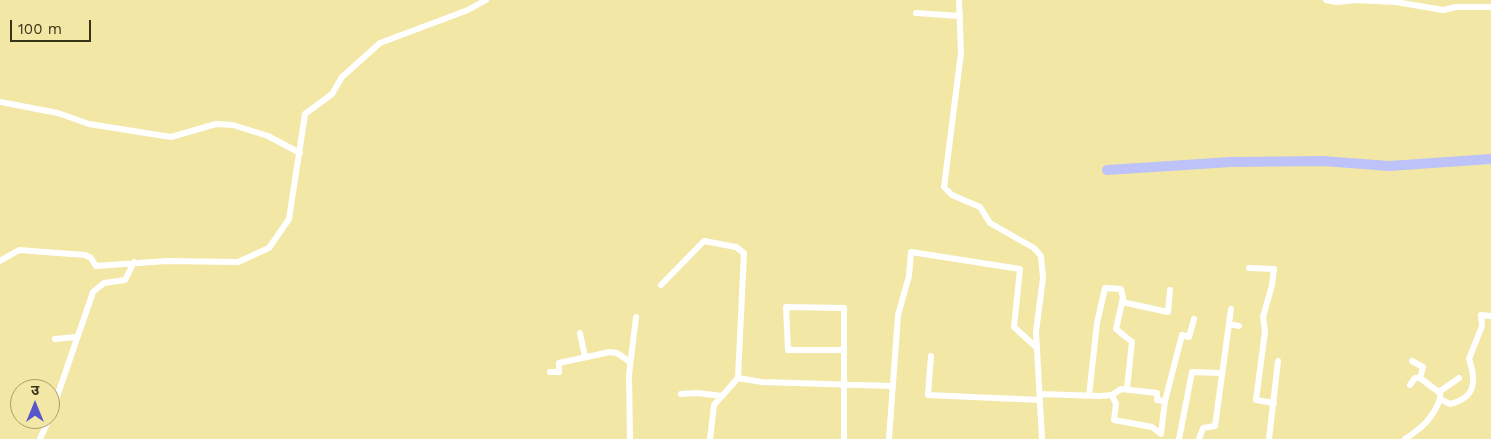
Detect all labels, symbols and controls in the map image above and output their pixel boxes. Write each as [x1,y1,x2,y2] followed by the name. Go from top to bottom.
[12,10,94,42] scale bar
[18,20,62,38] text: 100 m
[10,379,60,429] north arrow
[31,382,39,398] text: उ

